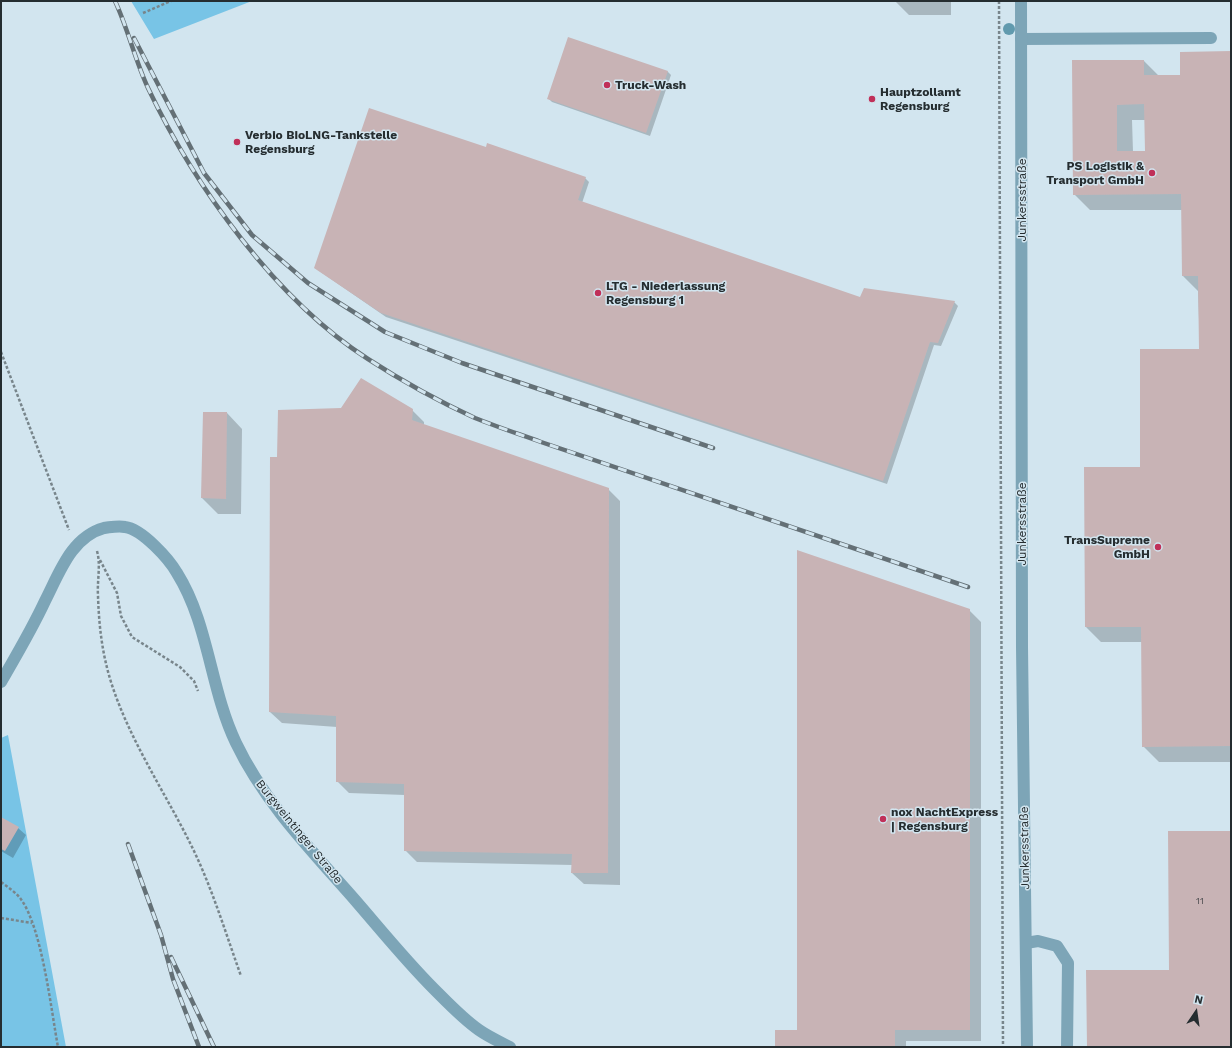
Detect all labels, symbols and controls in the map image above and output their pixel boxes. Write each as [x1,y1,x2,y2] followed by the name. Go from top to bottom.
[615,78,686,92] place label: Truck-Wash
[602,80,612,90] marker: Truck-Wash
[880,85,961,113] place label: Hauptzollamt Regensburg
[867,94,877,104] marker: Hauptzollamt Regensburg
[245,128,397,156] place label: Verbio BioLNG-Tankstelle Regensburg
[232,137,242,147] marker: Verbio BioLNG-Tankstelle Regensburg
[1015,158,1029,242] street label: Junkersstraße
[1046,159,1144,187] place label: PS Logistik & Transport GmbH
[1147,168,1157,178] marker: PS Logistik & Transport GmbH
[606,279,725,307] place label: LTG - Niederlassung Regensburg 1
[593,288,603,298] marker: LTG - Niederlassung Regensburg 1
[1015,482,1029,566] street label: Junkersstraße
[1064,533,1150,561] place label: TransSupreme GmbH
[1153,542,1163,552] marker: TransSupreme GmbH
[253,777,345,887] street label: Burgweintinger Straße
[891,805,998,833] place label: nox NachtExpress | Regensburg
[1017,806,1033,890] street label: Junkersstraße
[878,814,888,824] marker: nox NachtExpress | Regensburg
[1196,895,1204,907] house number: 11
[1176,992,1216,1032] north arrow
[1193,993,1204,1007] text: N

